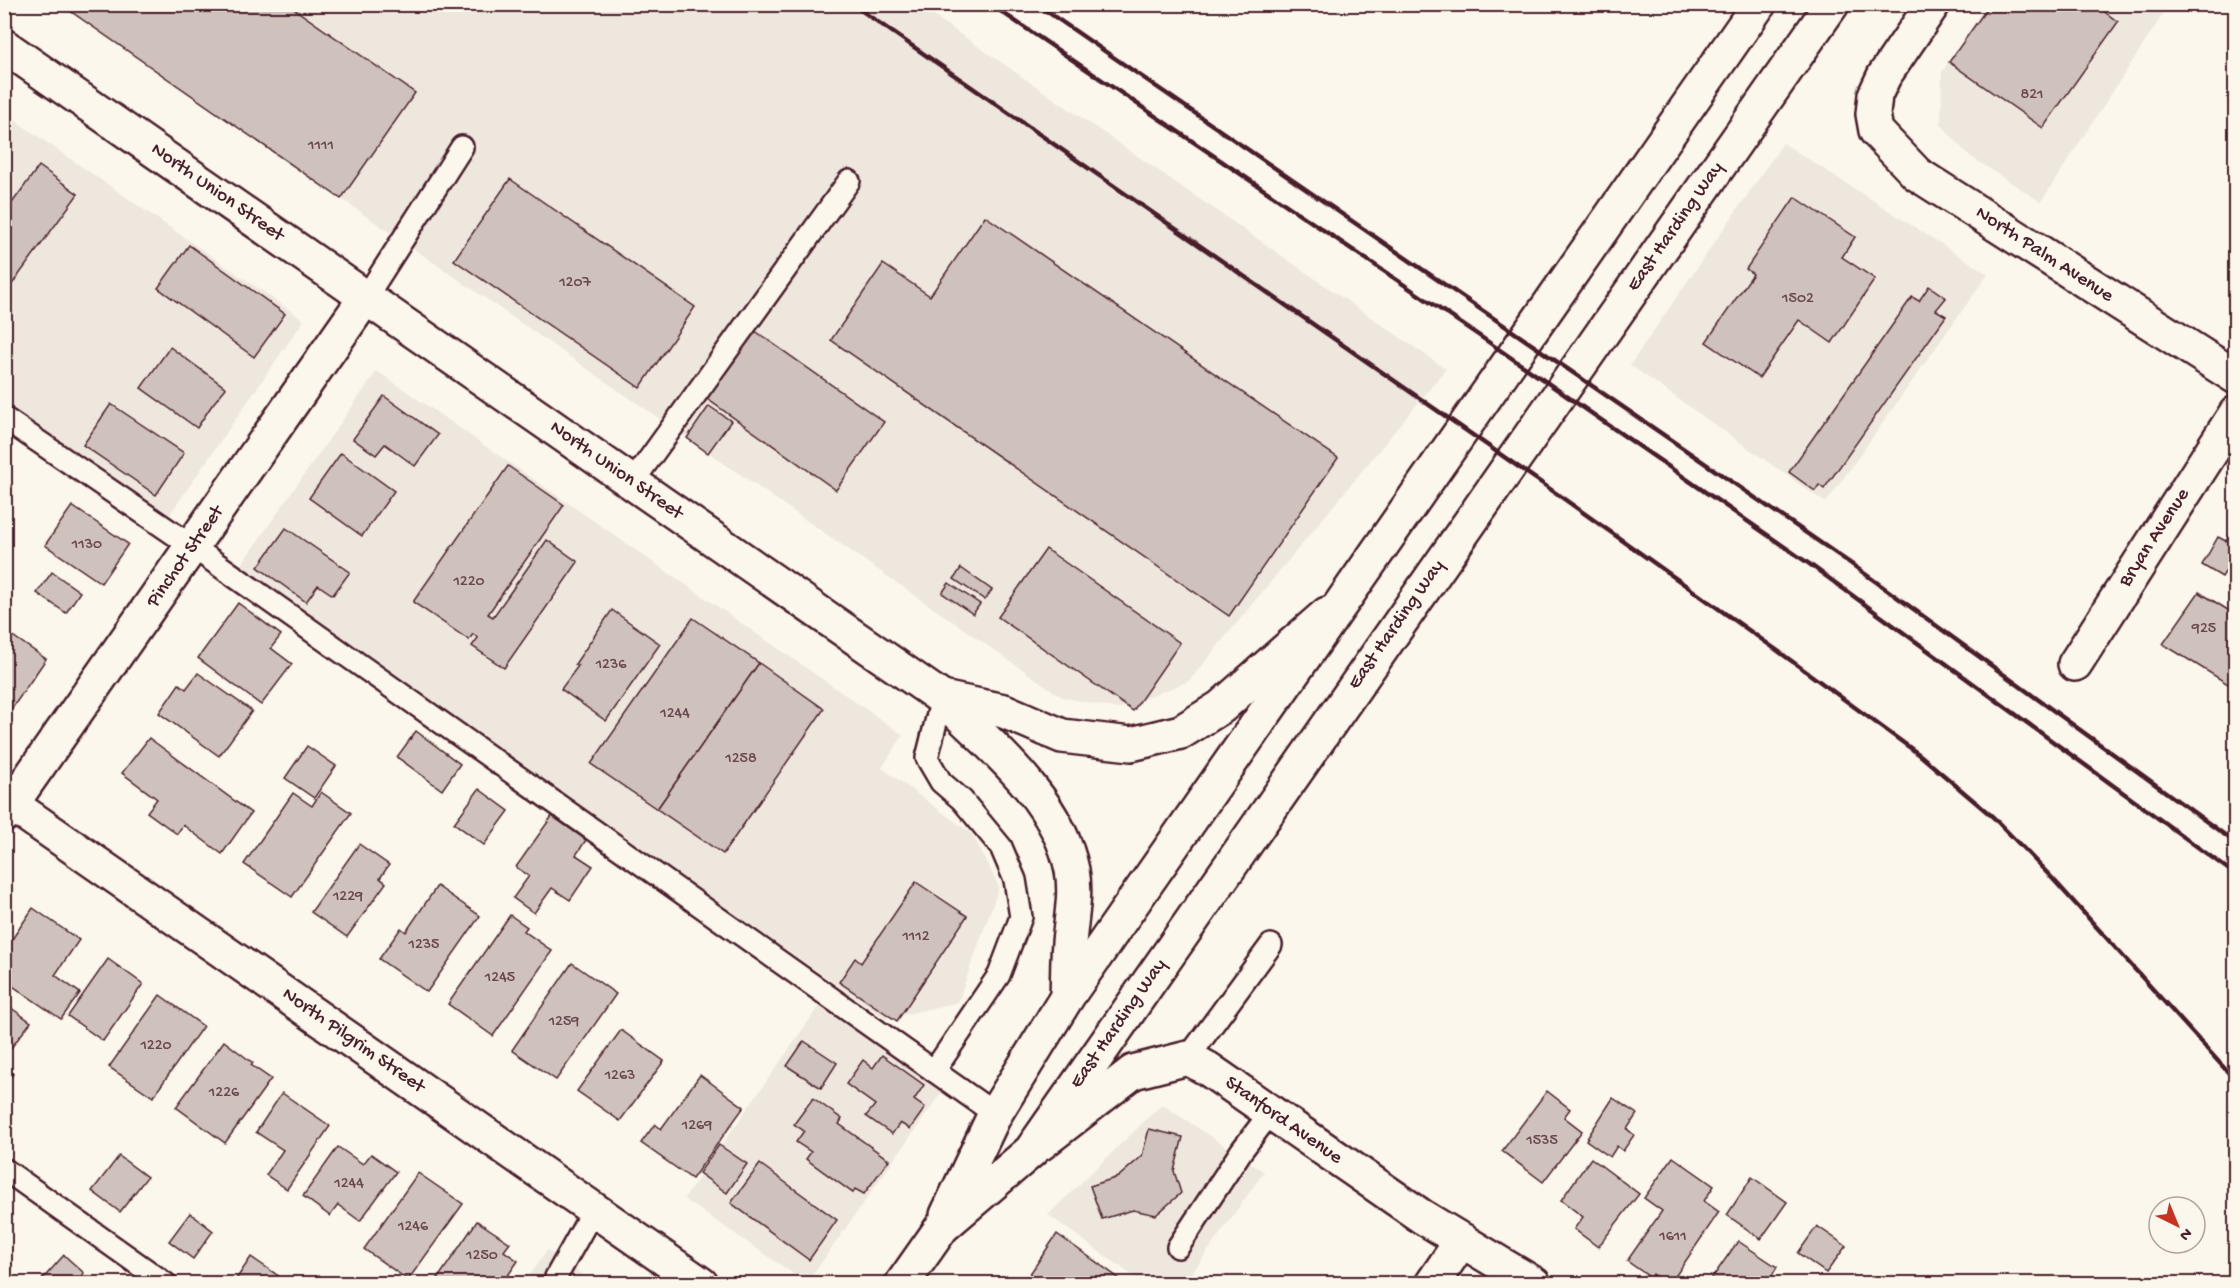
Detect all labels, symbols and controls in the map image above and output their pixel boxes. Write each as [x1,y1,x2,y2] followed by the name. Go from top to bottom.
[2020,86,2044,105] house number: 821
[307,137,334,156] house number: 1111
[146,138,290,249] street label: North Union Street
[1623,158,1729,296] street label: East Harding Way
[1971,202,2118,309] street label: North Palm Avenue
[558,274,592,293] house number: 1207
[1781,290,1814,309] house number: 1502
[545,416,689,527] street label: North Union Street
[2114,484,2196,592] street label: Bryan Avenue
[142,500,231,613] street label: Pinchot Street
[71,536,102,555] house number: 1130
[1344,556,1450,694] street label: East Harding Way
[452,573,485,592] house number: 1220
[2191,620,2216,639] house number: 925
[595,656,627,675] house number: 1236
[659,705,690,724] house number: 1244
[724,750,757,769] house number: 1258
[332,888,363,907] house number: 1229
[901,928,930,947] house number: 1112
[407,936,440,955] house number: 1235
[1066,955,1172,1093] street label: East Harding Way
[484,969,515,988] house number: 1245
[277,983,430,1100] street label: North Pilgrim Street
[548,1013,579,1032] house number: 1259
[139,1037,172,1056] house number: 1220
[604,1067,635,1086] house number: 1263
[1220,1072,1347,1170] street label: Stanford Avenue
[208,1084,240,1103] house number: 1226
[681,1117,712,1136] house number: 1269
[1525,1132,1558,1151] house number: 1535
[333,1175,364,1194] house number: 1244
[2147,1195,2207,1255] north arrow
[397,1218,429,1237] house number: 1246
[2174,1223,2195,1244] text: N
[1658,1228,1687,1247] house number: 1611
[465,1247,498,1266] house number: 1250

